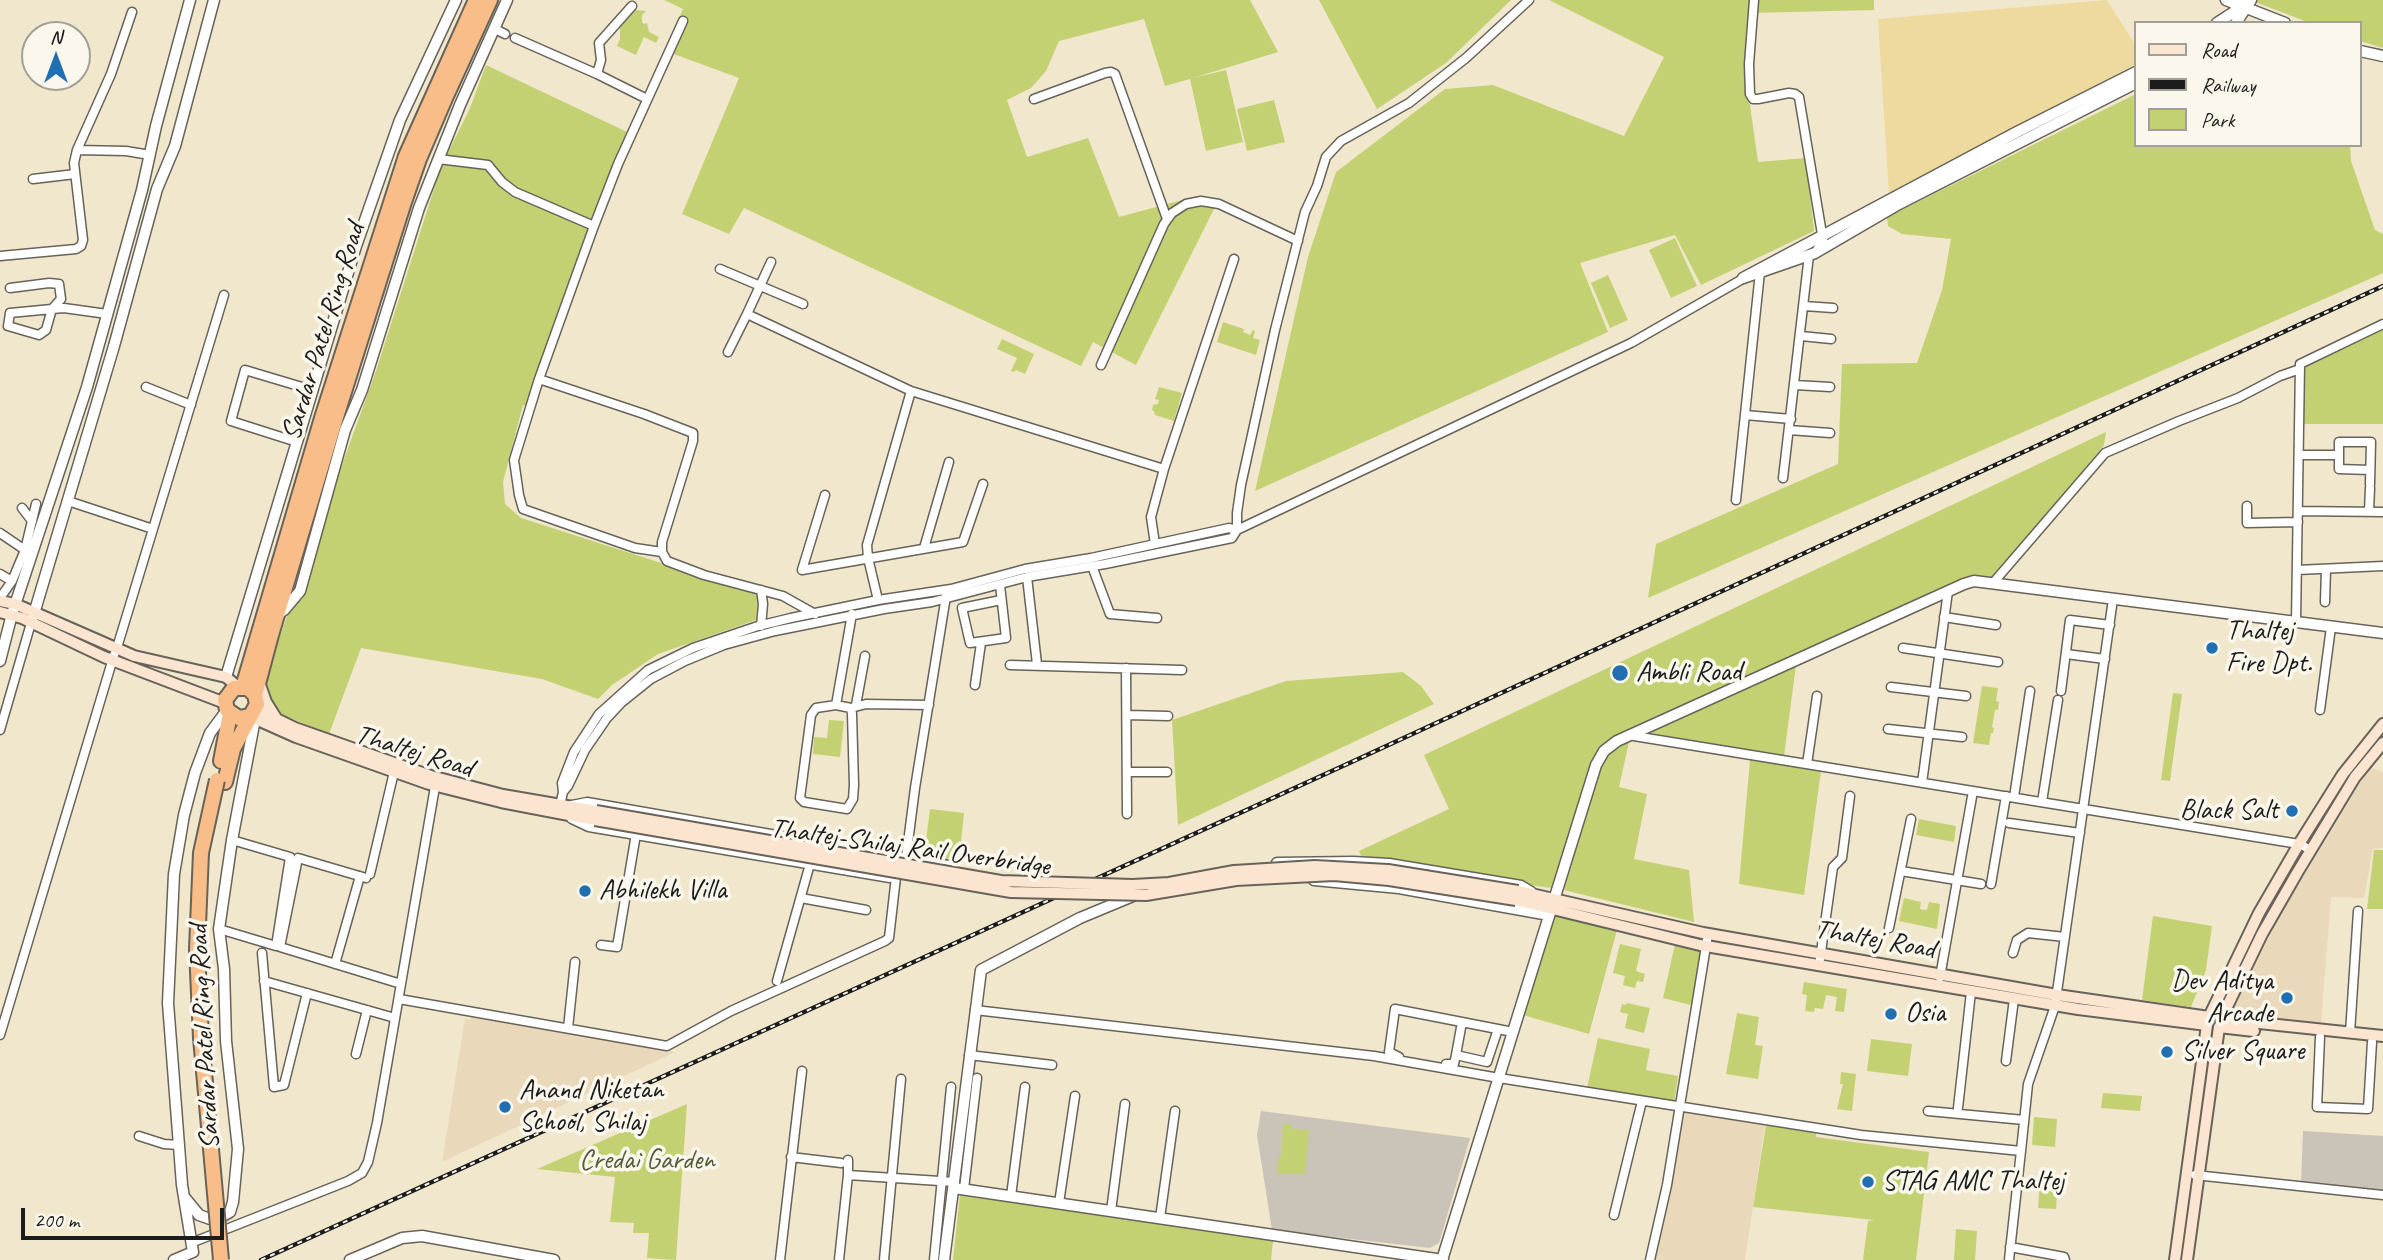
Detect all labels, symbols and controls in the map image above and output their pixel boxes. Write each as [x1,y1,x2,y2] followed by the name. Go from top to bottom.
[21,21,91,91] north arrow
[2134,21,2362,147] legend
[50,25,62,49] text: N
[2201,37,2236,63] text: Road
[2201,72,2255,98] text: Railway
[2201,107,2234,133] text: Park
[275,219,373,445] street label: Sardar Patel Ring Road
[2226,615,2312,681] place label: Thaltej Fire Dpt.
[2204,640,2220,656] marker: Thaltej Fire Dpt.
[1636,656,1742,690] place label: Ambli Road
[1610,663,1630,683] marker: Ambli Road
[351,718,477,786] street label: Thaltej Road
[2180,794,2278,828] place label: Black Salt
[2284,803,2300,819] marker: Black Salt
[768,812,1052,884] street label: Thaltej-Shilaj Rail Overbridge
[599,874,726,908] place label: Abhilekh Villa
[577,883,593,899] marker: Abhilekh Villa
[1812,913,1938,967] street label: Thaltej Road
[182,924,228,1150] street label: Sardar Patel Ring Road
[2171,965,2273,1031] place label: Dev Aditya Arcade
[2279,990,2295,1006] marker: Dev Aditya Arcade
[1905,997,1945,1031] place label: Osia
[1883,1006,1899,1022] marker: Osia
[2181,1035,2304,1069] place label: Silver Square
[2159,1044,2175,1060] marker: Silver Square
[519,1074,663,1140] place label: Anand Niketan School, Shilaj
[497,1099,513,1115] marker: Anand Niketan School, Shilaj
[579,1144,715,1178] park label: Credai Garden
[1882,1165,2064,1199] place label: STAG AMC Thaltej
[1860,1174,1876,1190] marker: STAG AMC Thaltej
[24,1194,228,1238] scale bar
[34,1207,79,1233] text: 200 m

